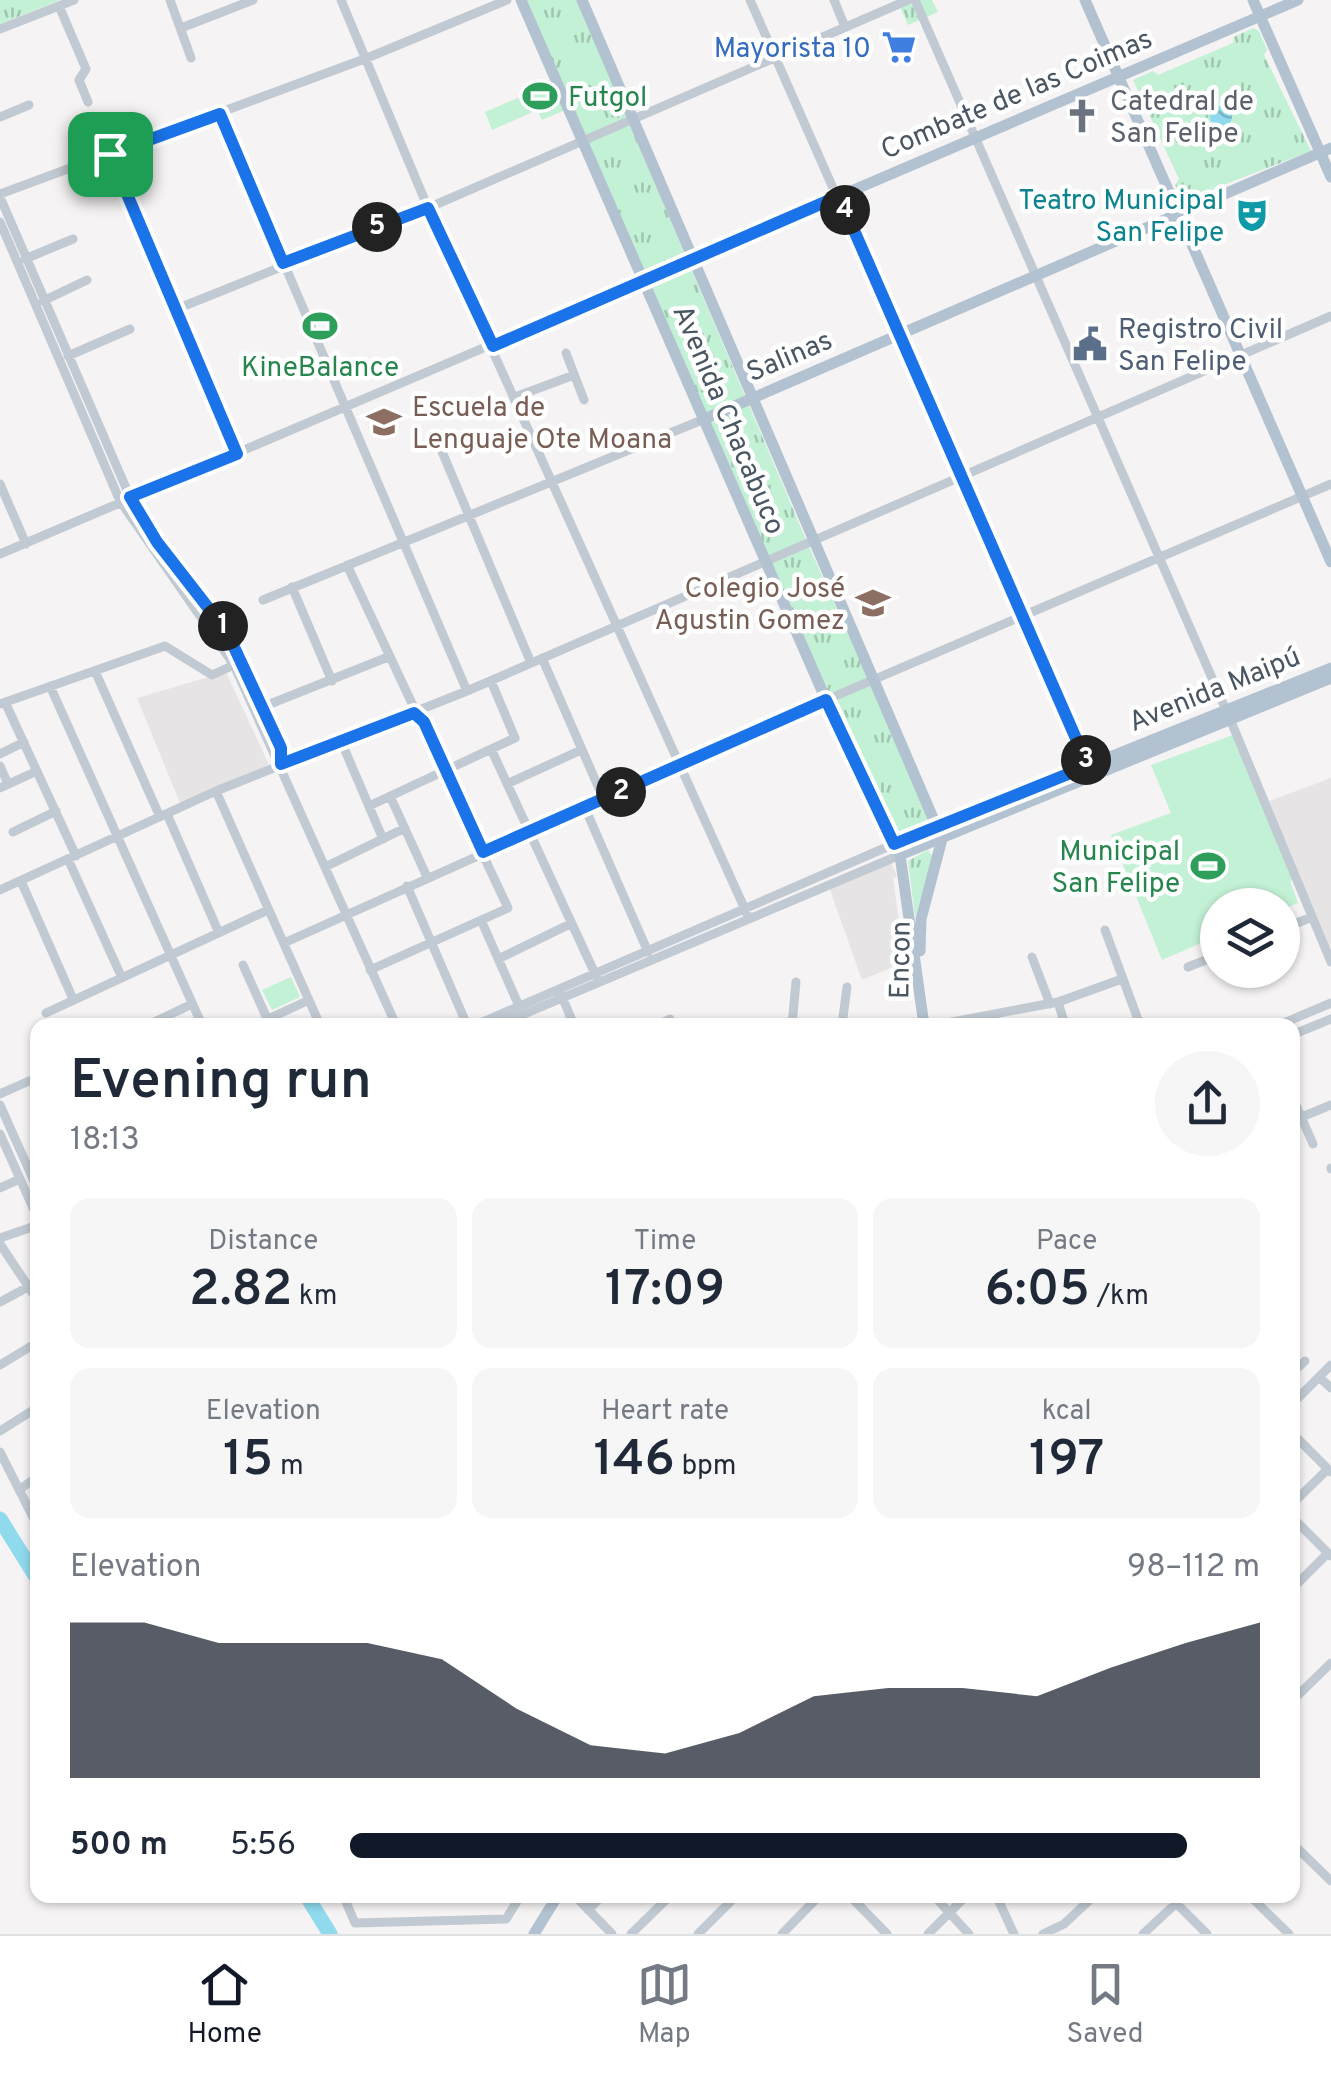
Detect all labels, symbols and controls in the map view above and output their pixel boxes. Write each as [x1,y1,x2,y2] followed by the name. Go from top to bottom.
[876,22,1158,169] street label: Combate de las Coimas
[880,28,918,66] supermarket icon: Mayorista 10
[714,32,871,68] place label: Mayorista 10
[521,77,559,115] sports icon: Futgol
[568,81,647,117] place label: Futgol
[1110,85,1254,153] place label: Catedral de San Felipe
[1063,97,1101,135] church icon: Catedral de San Felipe
[68,112,153,197] pin
[83,127,138,182] icon: arrive
[1018,184,1224,252] place label: Teatro Municipal San Felipe
[820,185,870,235] pin: 4
[836,192,854,228] text: 4
[1233,196,1271,234] theatre icon: Teatro Municipal San Felipe
[352,202,402,252] pin: 5
[368,209,386,245] text: 5
[663,300,792,540] street label: Avenida Chacabuco
[301,307,339,345] sports icon: KineBalance
[1118,313,1283,381] place label: Registro Civil San Felipe
[742,324,838,392] street label: Salinas
[1071,325,1109,363] public building icon: Registro Civil San Felipe
[241,351,399,387] place label: KineBalance
[412,391,672,459] place label: Escuela de Lenguaje Ote Moana
[365,403,403,441] school or university icon: Escuela de Lenguaje Ote Moana
[655,572,845,640] place label: Colegio José Agustin Gomez
[854,584,892,622] school or university icon: Colegio José Agustin Gomez
[198,601,248,651] pin: 1
[217,608,229,644] text: 1
[1124,640,1306,742] street label: Avenida Maipú
[1061,735,1111,785] pin: 3
[1078,742,1094,778] text: 3
[596,767,646,817] pin: 2
[612,774,630,810] text: 2
[1051,835,1180,903] place label: Municipal San Felipe
[1189,847,1227,885] sports icon: Municipal San Felipe
[1200,888,1300,988] map controls
[1200,888,1300,988] button: layers
[883,921,921,1000] street label: Encon
[70,1048,372,1118] text: Evening run
[1155,1051,1260,1156] button: share
[70,1121,140,1161] text: 18:13
[208,1224,318,1260] text: Distance
[634,1224,696,1260] text: Time
[1036,1224,1097,1260] text: Pace
[189,1260,292,1323] text: 2.82
[605,1260,725,1323] text: 17:09
[984,1260,1090,1323] text: 6:05
[292,1279,338,1315] text: km
[1090,1279,1149,1315] text: /km
[206,1394,321,1430] text: Elevation
[601,1394,729,1430] text: Heart rate
[1042,1394,1092,1430] text: kcal
[223,1430,273,1493] text: 15
[593,1430,675,1493] text: 146
[1029,1430,1104,1493] text: 197
[273,1449,304,1485] text: m
[675,1449,737,1485] text: bpm
[70,1548,202,1588] text: Elevation
[1127,1548,1260,1588] text: 98–112 m
[70,1826,168,1866] text: 500 m
[230,1826,296,1866] text: 5:56
[187,1957,262,2053] tab: Home
[637,1957,692,2053] tab: Map
[1067,1957,1144,2053] tab: Saved

